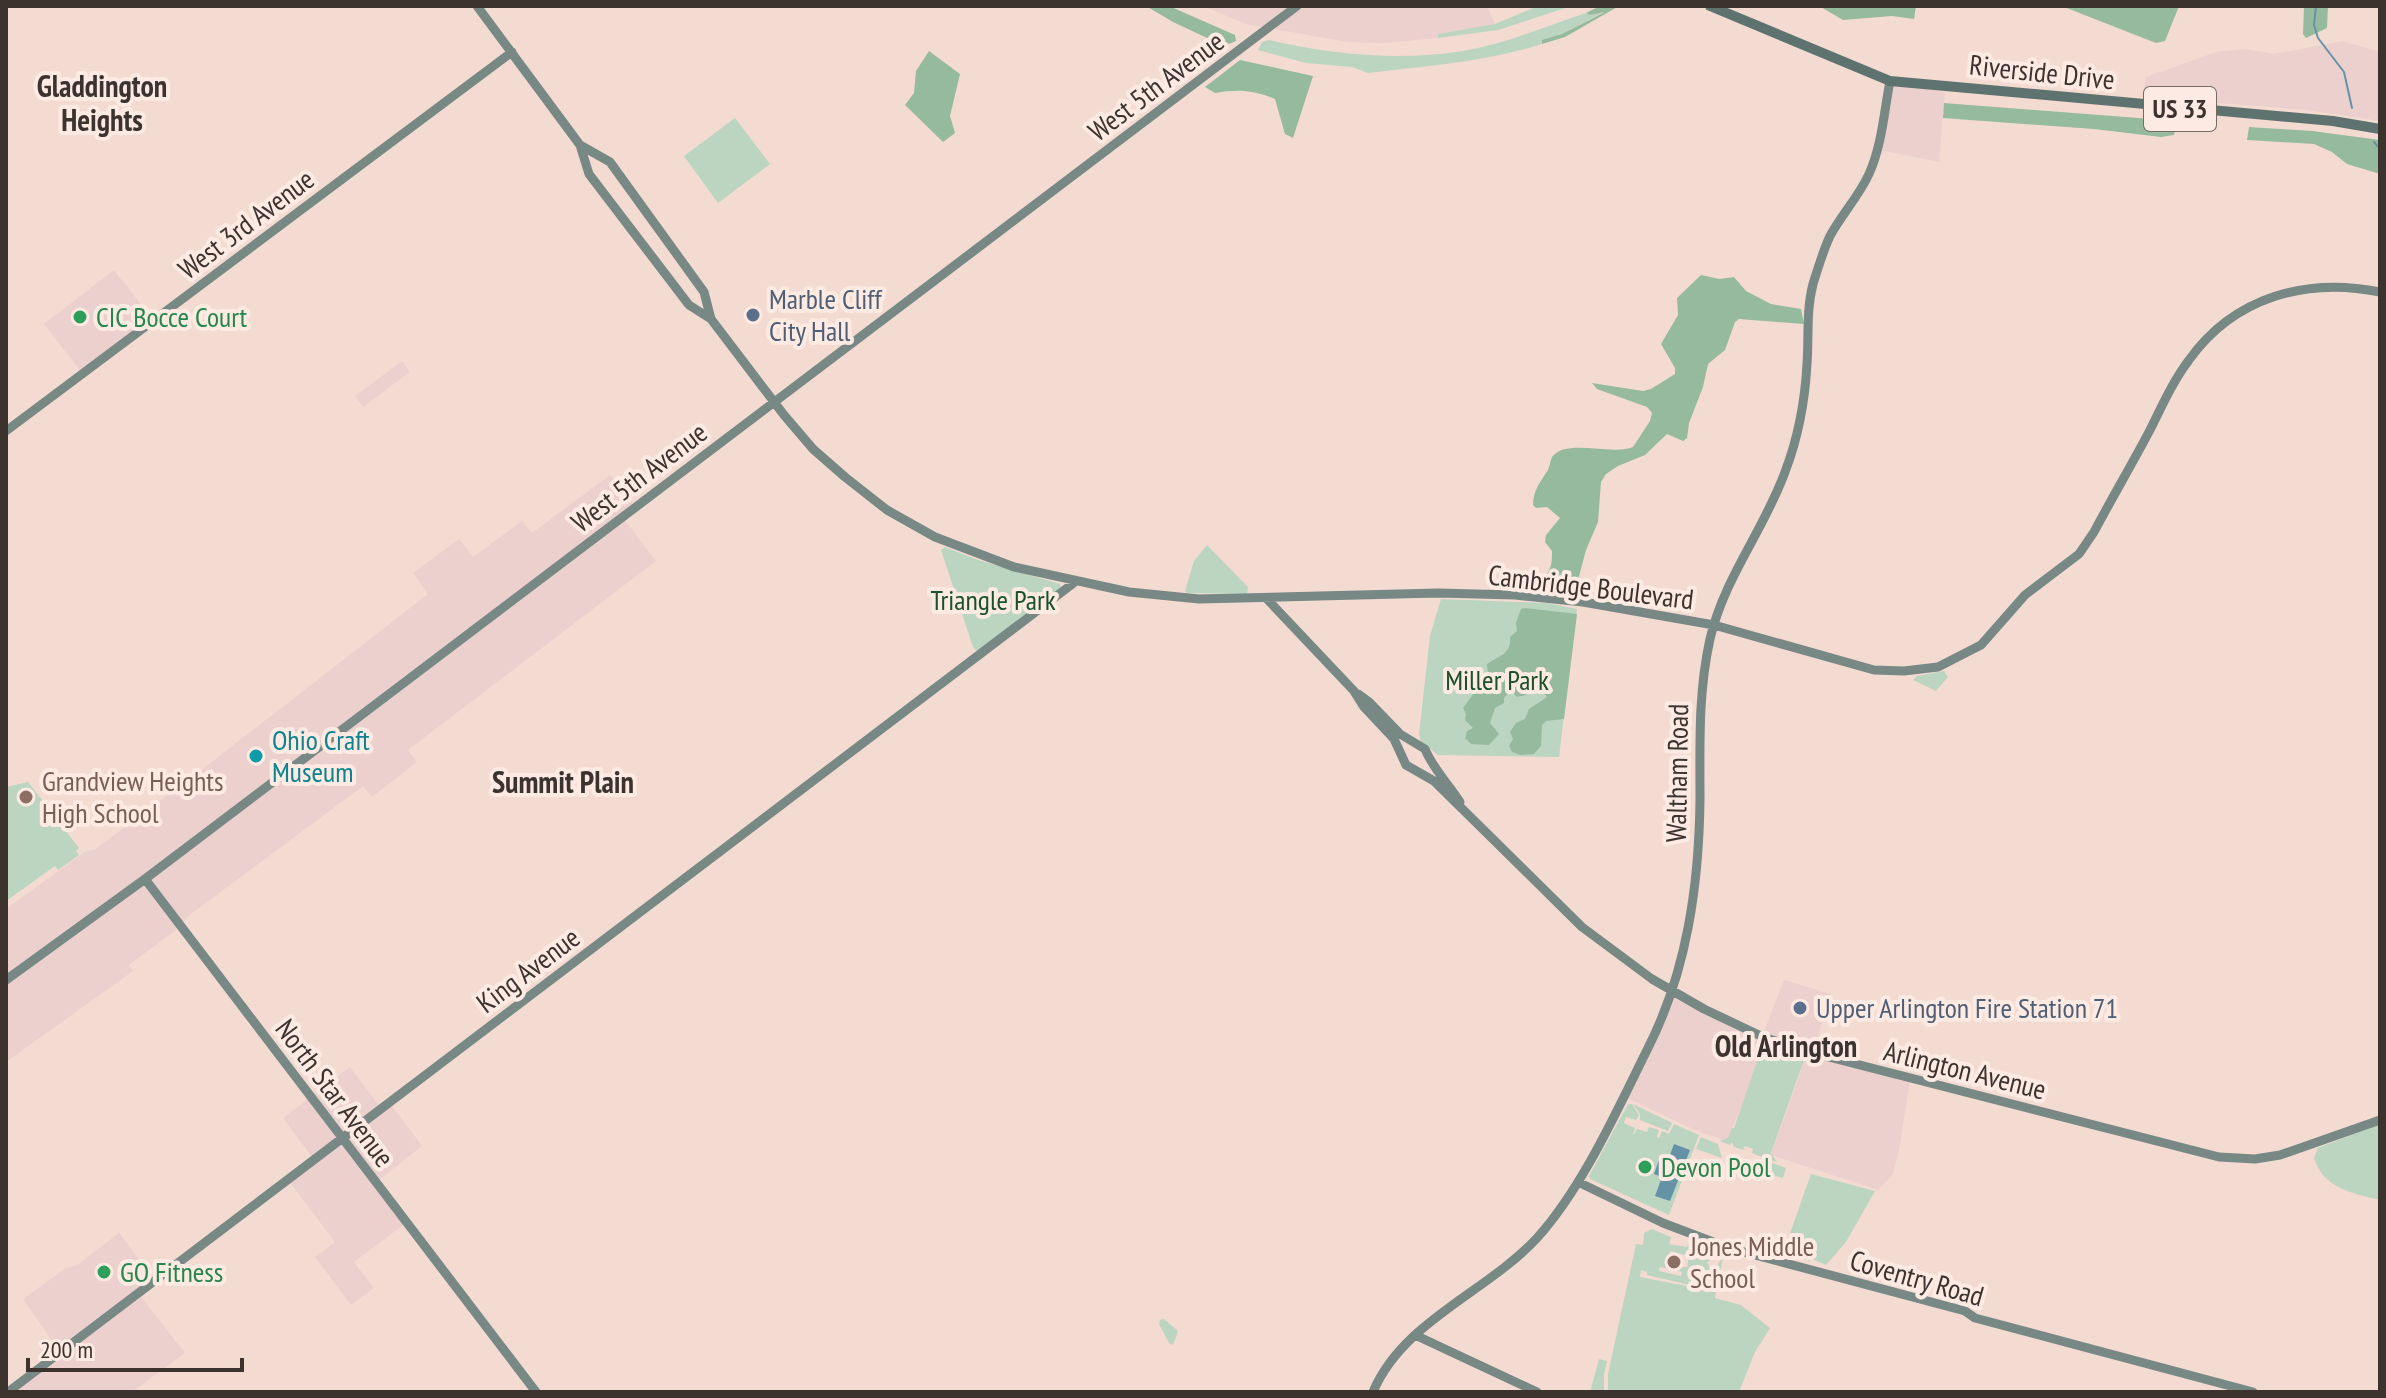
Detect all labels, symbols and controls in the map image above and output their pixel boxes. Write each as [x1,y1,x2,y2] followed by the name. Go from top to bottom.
[1080,22,1231,149] street label: West 5th Avenue
[1968,45,2116,98] street label: Riverside Drive
[37,66,167,139] district label: Gladdington Heights
[2144,87,2216,131] road number: US 33
[170,160,321,287] street label: West 3rd Avenue
[769,280,884,349] place label: Marble Cliff City Hall
[96,298,248,335] place label: CIC Bocce Court
[744,306,762,324] marker: Marble Cliff City Hall
[71,308,89,326] marker: CIC Bocce Court
[563,413,714,540] street label: West 5th Avenue
[1486,556,1696,617] street label: Cambridge Boulevard
[930,581,1056,618] park label: Triangle Park
[1445,661,1549,698] park label: Miller Park
[1657,703,1696,843] street label: Waltham Road
[272,721,370,790] place label: Ohio Craft Museum
[247,747,265,765] marker: Ohio Craft Museum
[42,762,224,831] place label: Grandview Heights High School
[492,762,634,801] district label: Summit Plain
[17,788,35,806] marker: Grandview Heights High School
[469,919,587,1021] street label: King Avenue
[1816,989,2118,1026] place label: Upper Arlington Fire Station 71
[1791,999,1809,1017] marker: Upper Arlington Fire Station 71
[268,1011,403,1174] street label: North Star Avenue
[1715,1026,1857,1065] district label: Old Arlington
[1880,1032,2050,1108] street label: Arlington Avenue
[1661,1148,1771,1185] place label: Devon Pool
[1636,1158,1654,1176] marker: Devon Pool
[1689,1227,1814,1296] place label: Jones Middle School
[1846,1241,1988,1314] street label: Coventry Road
[120,1253,223,1290] place label: GO Fitness
[1665,1253,1683,1271] marker: Jones Middle School
[95,1263,113,1281] marker: GO Fitness
[28,1322,242,1372] scale bar
[40,1334,93,1365] text: 200 m

